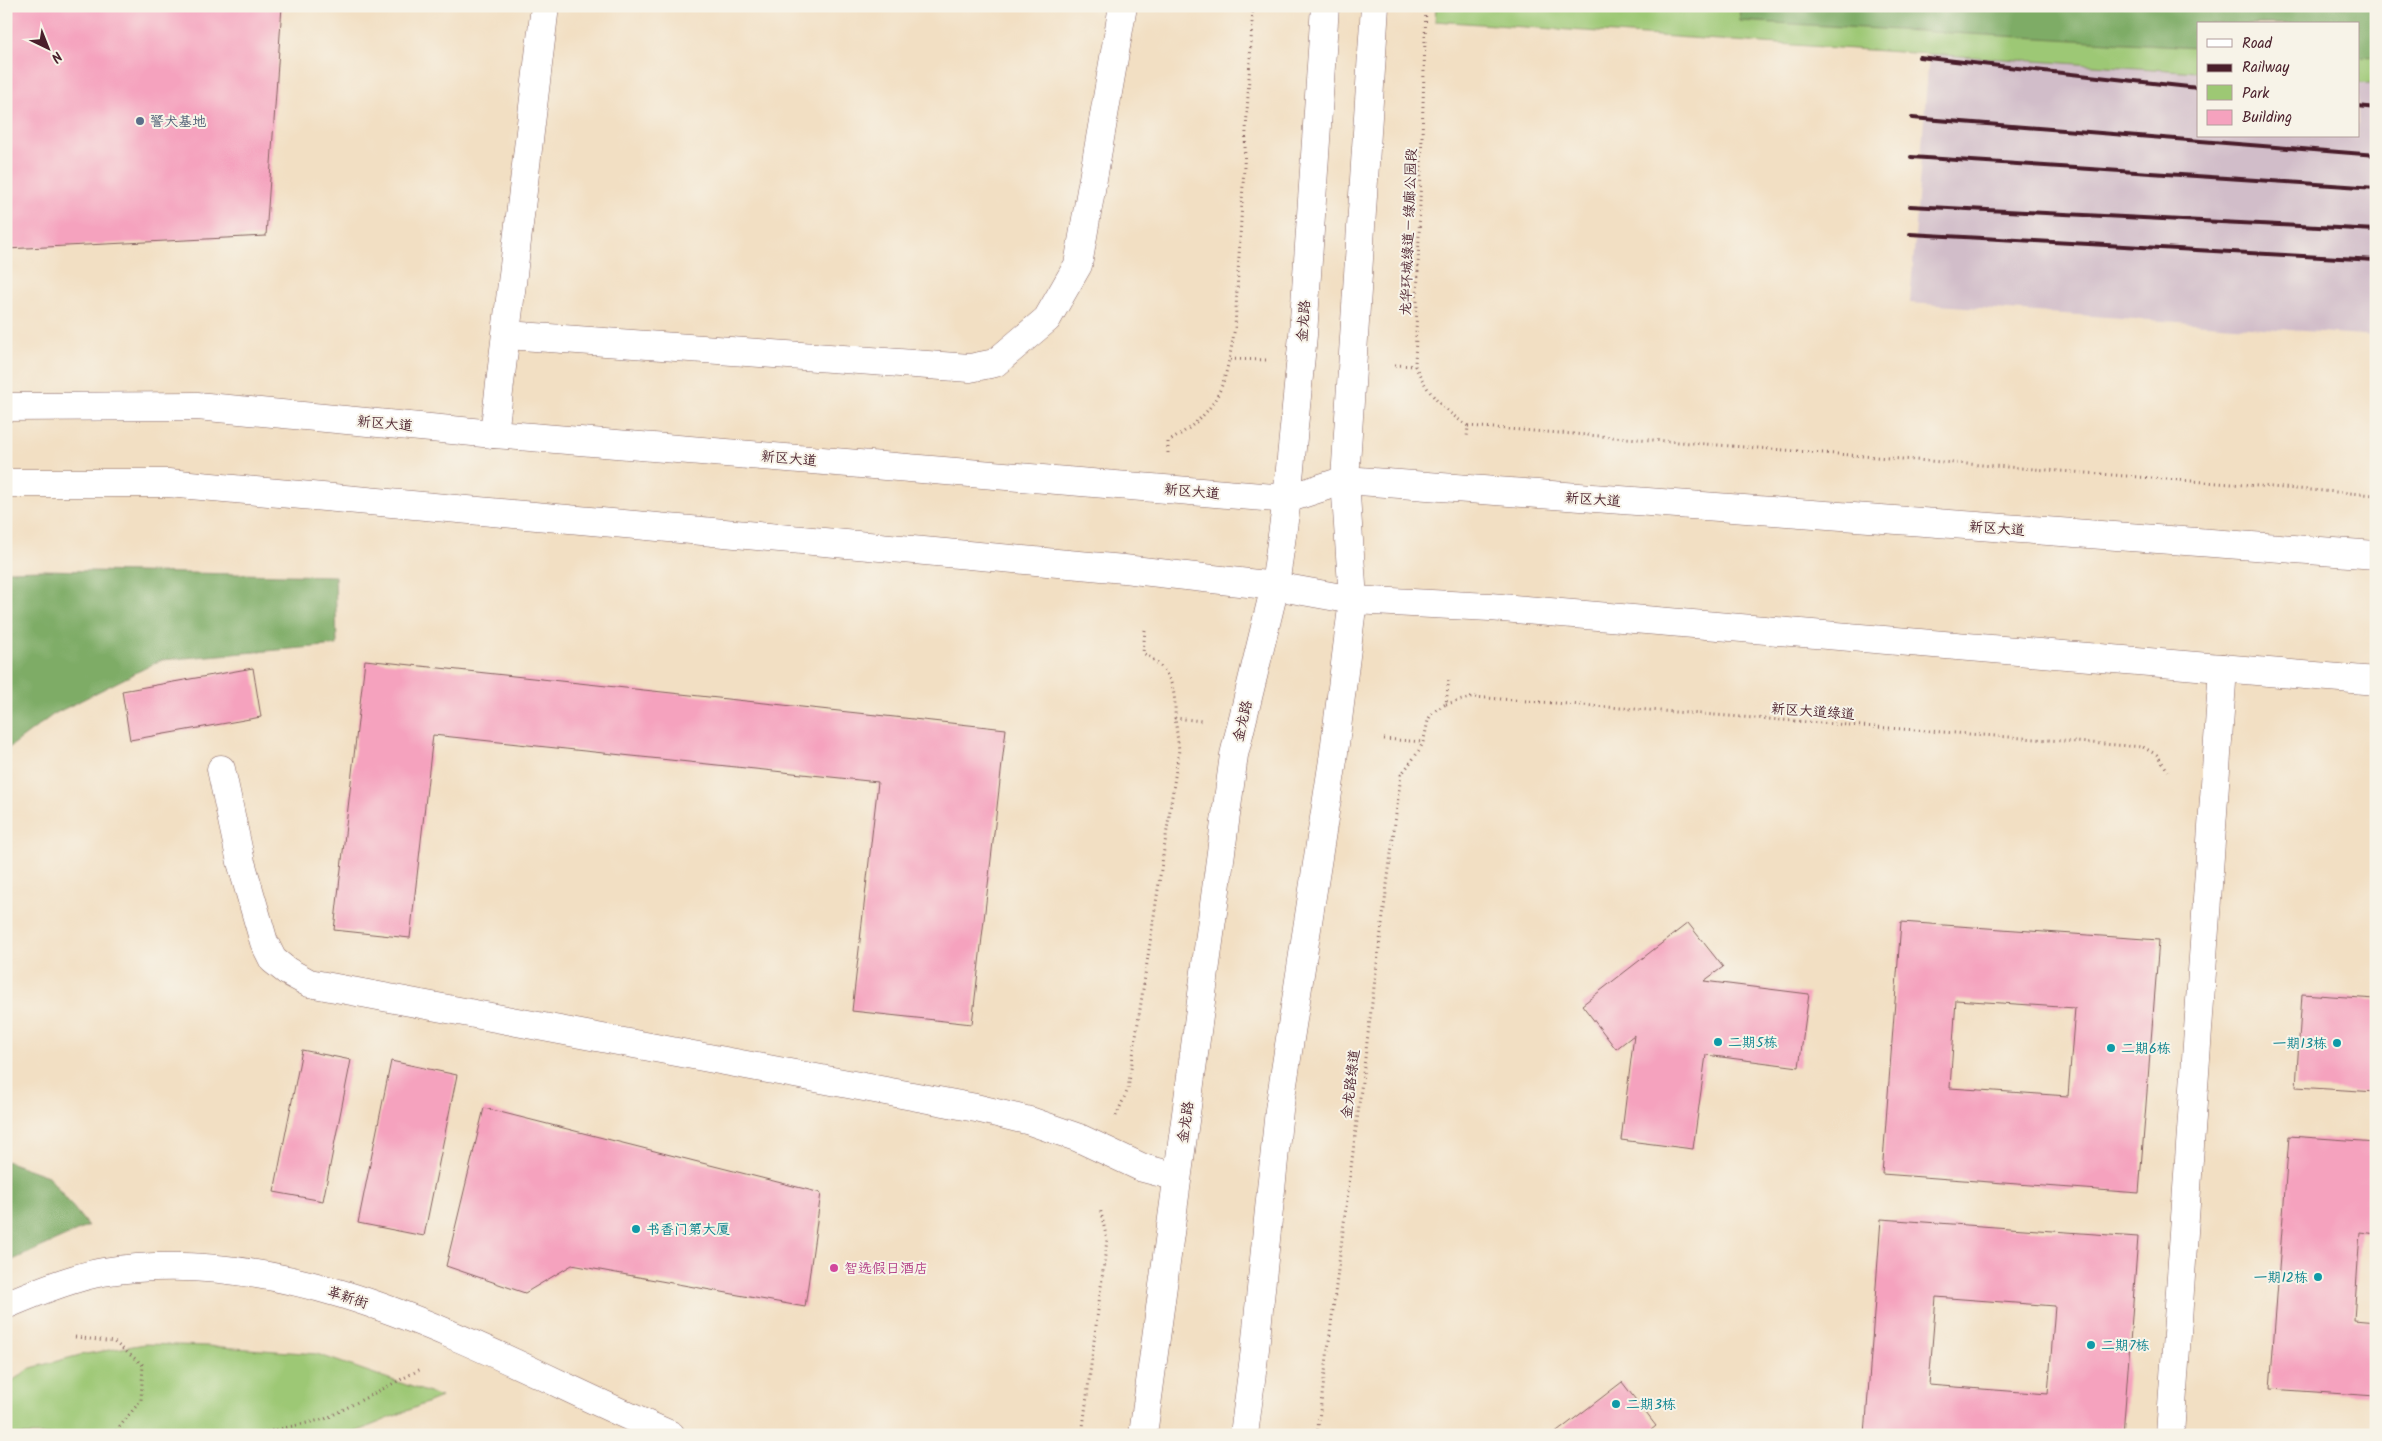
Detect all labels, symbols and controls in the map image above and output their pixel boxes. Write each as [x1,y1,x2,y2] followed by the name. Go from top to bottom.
[22,22,72,72] north arrow
[2197,22,2360,138] legend
[2242,32,2273,56] text: Road
[45,46,67,68] text: N
[2242,56,2290,80] text: Railway
[2242,82,2270,106] text: Park
[2242,106,2292,130] text: Building
[150,111,206,133] place label: 警犬基地
[134,115,146,127] marker: 警犬基地
[1395,148,1423,316] street label: 龙华环城绿道－绿廊公园段
[1292,299,1316,343] street label: 金龙路
[356,411,414,437] street label: 新区大道
[760,446,818,472] street label: 新区大道
[1163,479,1221,505] street label: 新区大道
[1564,487,1622,513] street label: 新区大道
[1968,516,2026,542] street label: 新区大道
[1228,698,1258,744] street label: 金龙路
[1770,698,1856,726] street label: 新区大道绿道
[1728,1032,1778,1054] place label: 二期5栋
[2273,1033,2327,1055] place label: 一期13栋
[1712,1036,1724,1048] marker: 二期5栋
[2331,1037,2343,1049] marker: 一期13栋
[2121,1038,2171,1060] place label: 二期6栋
[2105,1042,2117,1054] marker: 二期6栋
[1336,1048,1366,1120] street label: 金龙路绿道
[1172,1100,1200,1144] street label: 金龙路
[646,1219,730,1241] place label: 书香门第大厦
[630,1223,642,1235] marker: 书香门第大厦
[844,1258,928,1280] place label: 智选假日酒店
[828,1262,840,1274] marker: 智选假日酒店
[2253,1267,2308,1289] place label: 一期12栋
[2312,1271,2324,1283] marker: 一期12栋
[324,1281,371,1315] street label: 革新街
[2101,1335,2149,1357] place label: 二期7栋
[2085,1339,2097,1351] marker: 二期7栋
[1626,1394,1676,1416] place label: 二期3栋
[1610,1398,1622,1410] marker: 二期3栋

